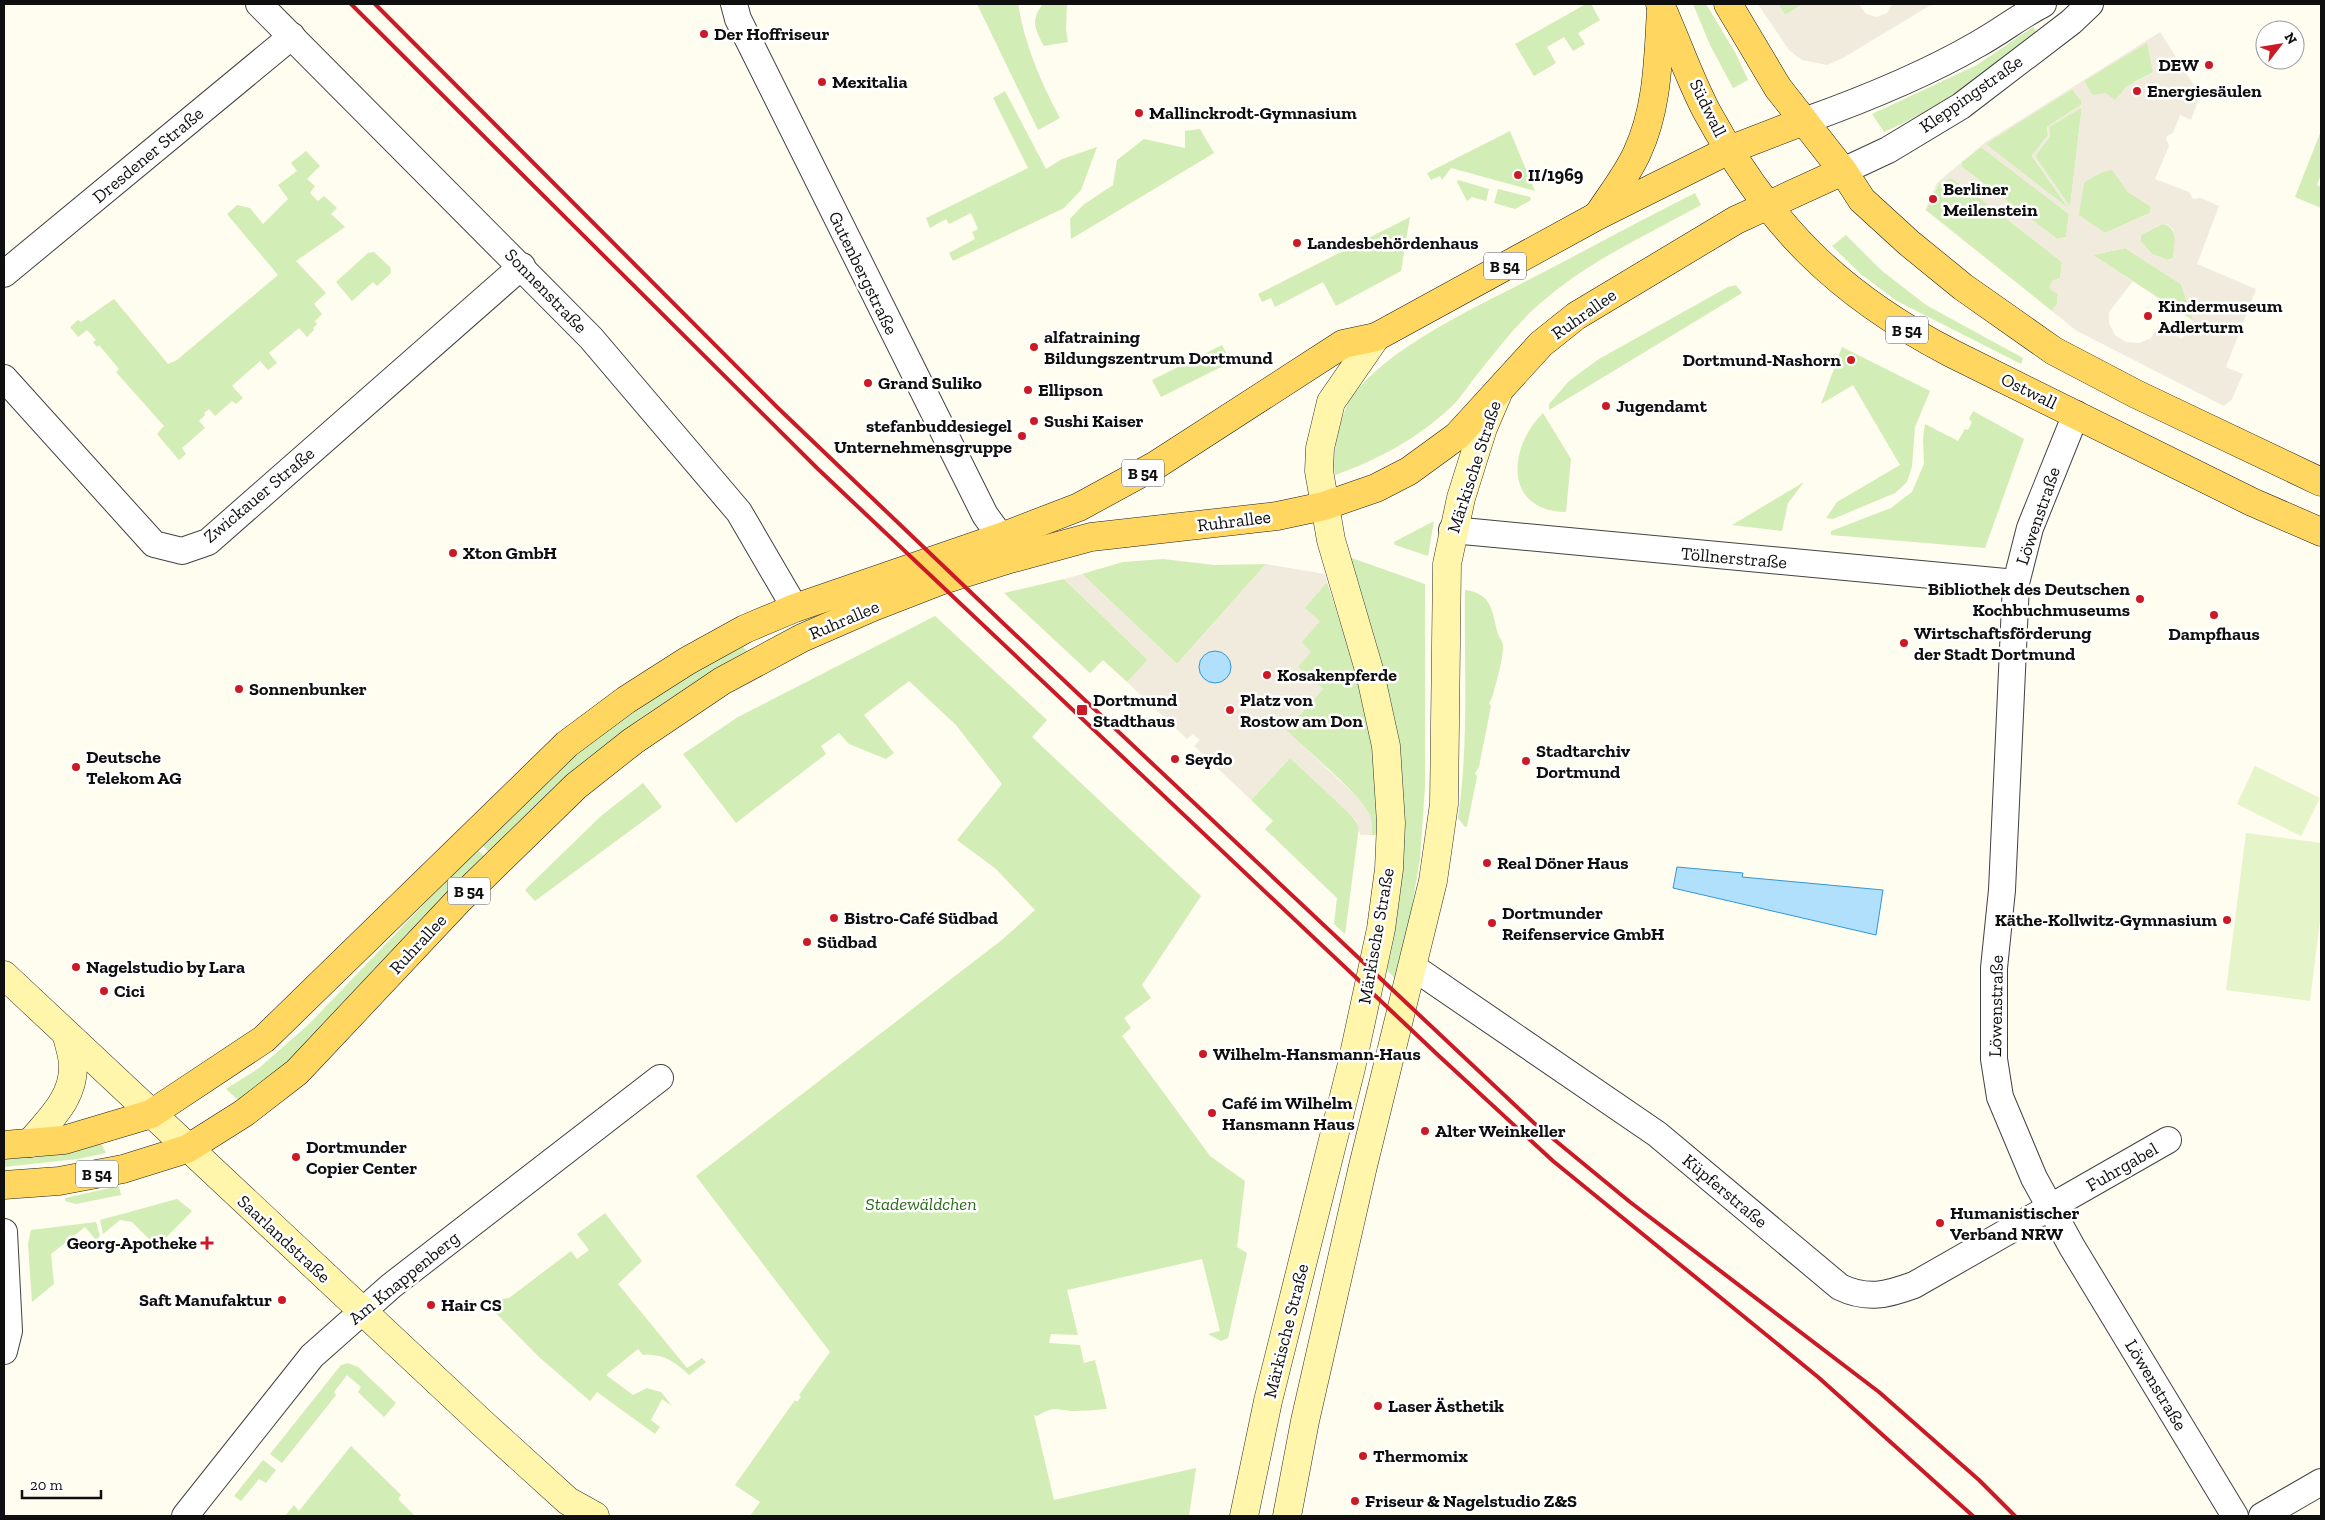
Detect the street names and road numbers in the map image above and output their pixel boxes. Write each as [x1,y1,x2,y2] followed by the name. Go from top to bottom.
[1915,50,2027,138] street label: Kleppingstraße
[1685,76,1731,141] street label: Südwall
[88,102,208,208] street label: Dresdener Straße
[824,208,902,338] street label: Gutenbergstraße
[500,244,592,338] street label: Sonnenstraße
[1484,252,1526,280] road number: B 54
[1547,284,1621,344] street label: Ruhrallee
[1886,316,1928,344] road number: B 54
[1997,368,2061,414] street label: Ostwall
[1442,398,1506,536] street label: Märkische Straße
[199,442,319,548] street label: Zwickauer Straße
[1122,459,1164,486] road number: B 54
[2011,464,2065,568] street label: Löwenstraße
[1196,506,1272,536] street label: Ruhrallee
[1680,542,1788,574] street label: Töllnerstraße
[806,595,882,645] street label: Ruhrallee
[1353,866,1399,1006] street label: Märkische Straße
[448,878,490,904] road number: B 54
[385,909,451,979] street label: Ruhrallee
[1984,955,2008,1057] street label: Löwenstraße
[2082,1138,2162,1196] street label: Fuhrgabel
[1678,1149,1772,1233] street label: Küpferstraße
[76,1160,118,1188] road number: B 54
[233,1190,335,1288] street label: Saarlandstraße
[344,1227,464,1329] street label: Am Knappenberg
[1259,1261,1313,1401] street label: Märkische Straße
[2120,1336,2192,1434] street label: Löwenstraße

